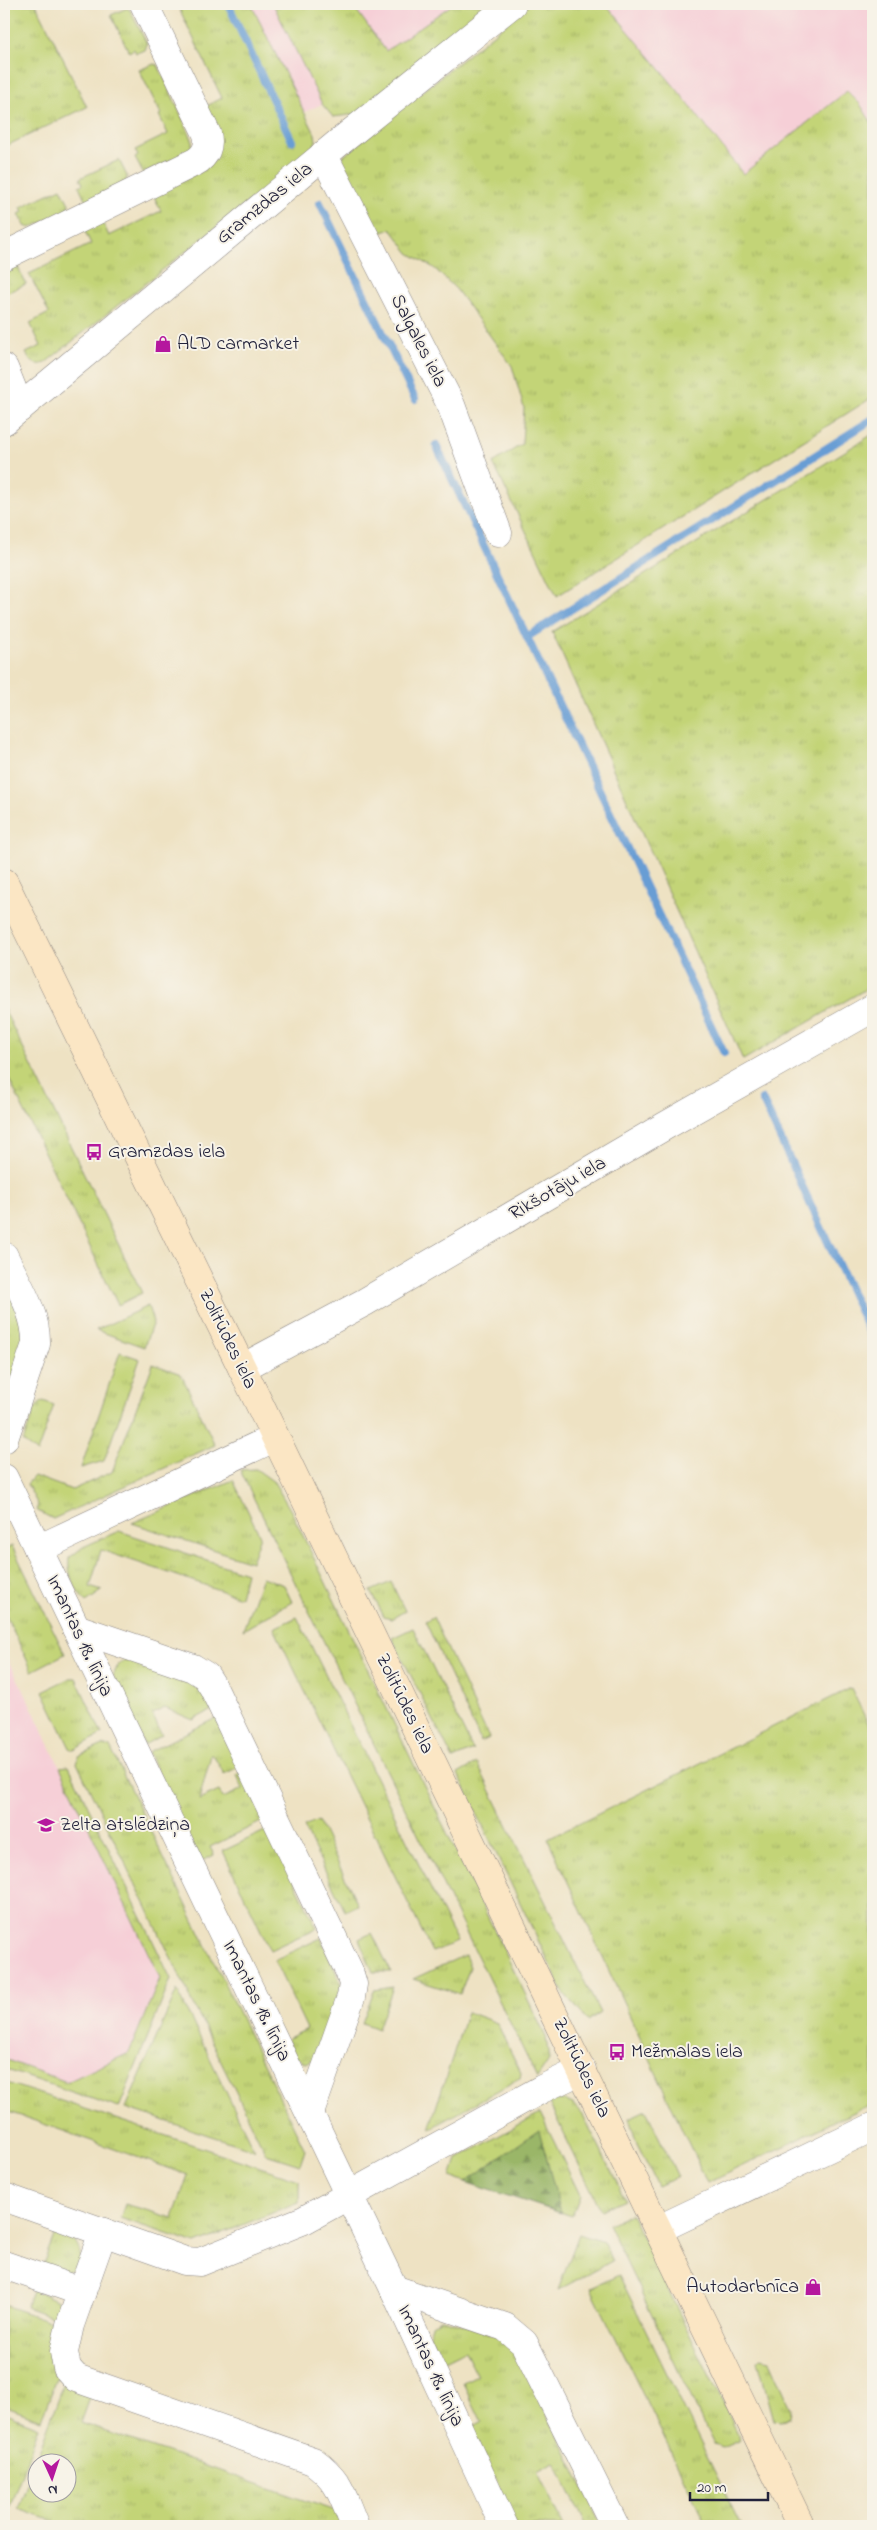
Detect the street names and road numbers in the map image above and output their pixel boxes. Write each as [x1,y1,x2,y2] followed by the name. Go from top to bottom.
[210,156,320,252] street label: Gramzdas iela
[381,289,454,393] street label: Salgales iela
[504,1149,612,1229] street label: Rikšotāju iela
[190,1284,264,1394] street label: Zolitūdes iela
[38,1570,120,1702] street label: Imantas 18. līnija
[367,1649,441,1759] street label: Zolitūdes iela
[214,1935,298,2067] street label: Imantas 18. līnija
[544,2013,618,2123] street label: Zolitūdes iela
[389,2300,471,2432] street label: Imantas 18. līnija

